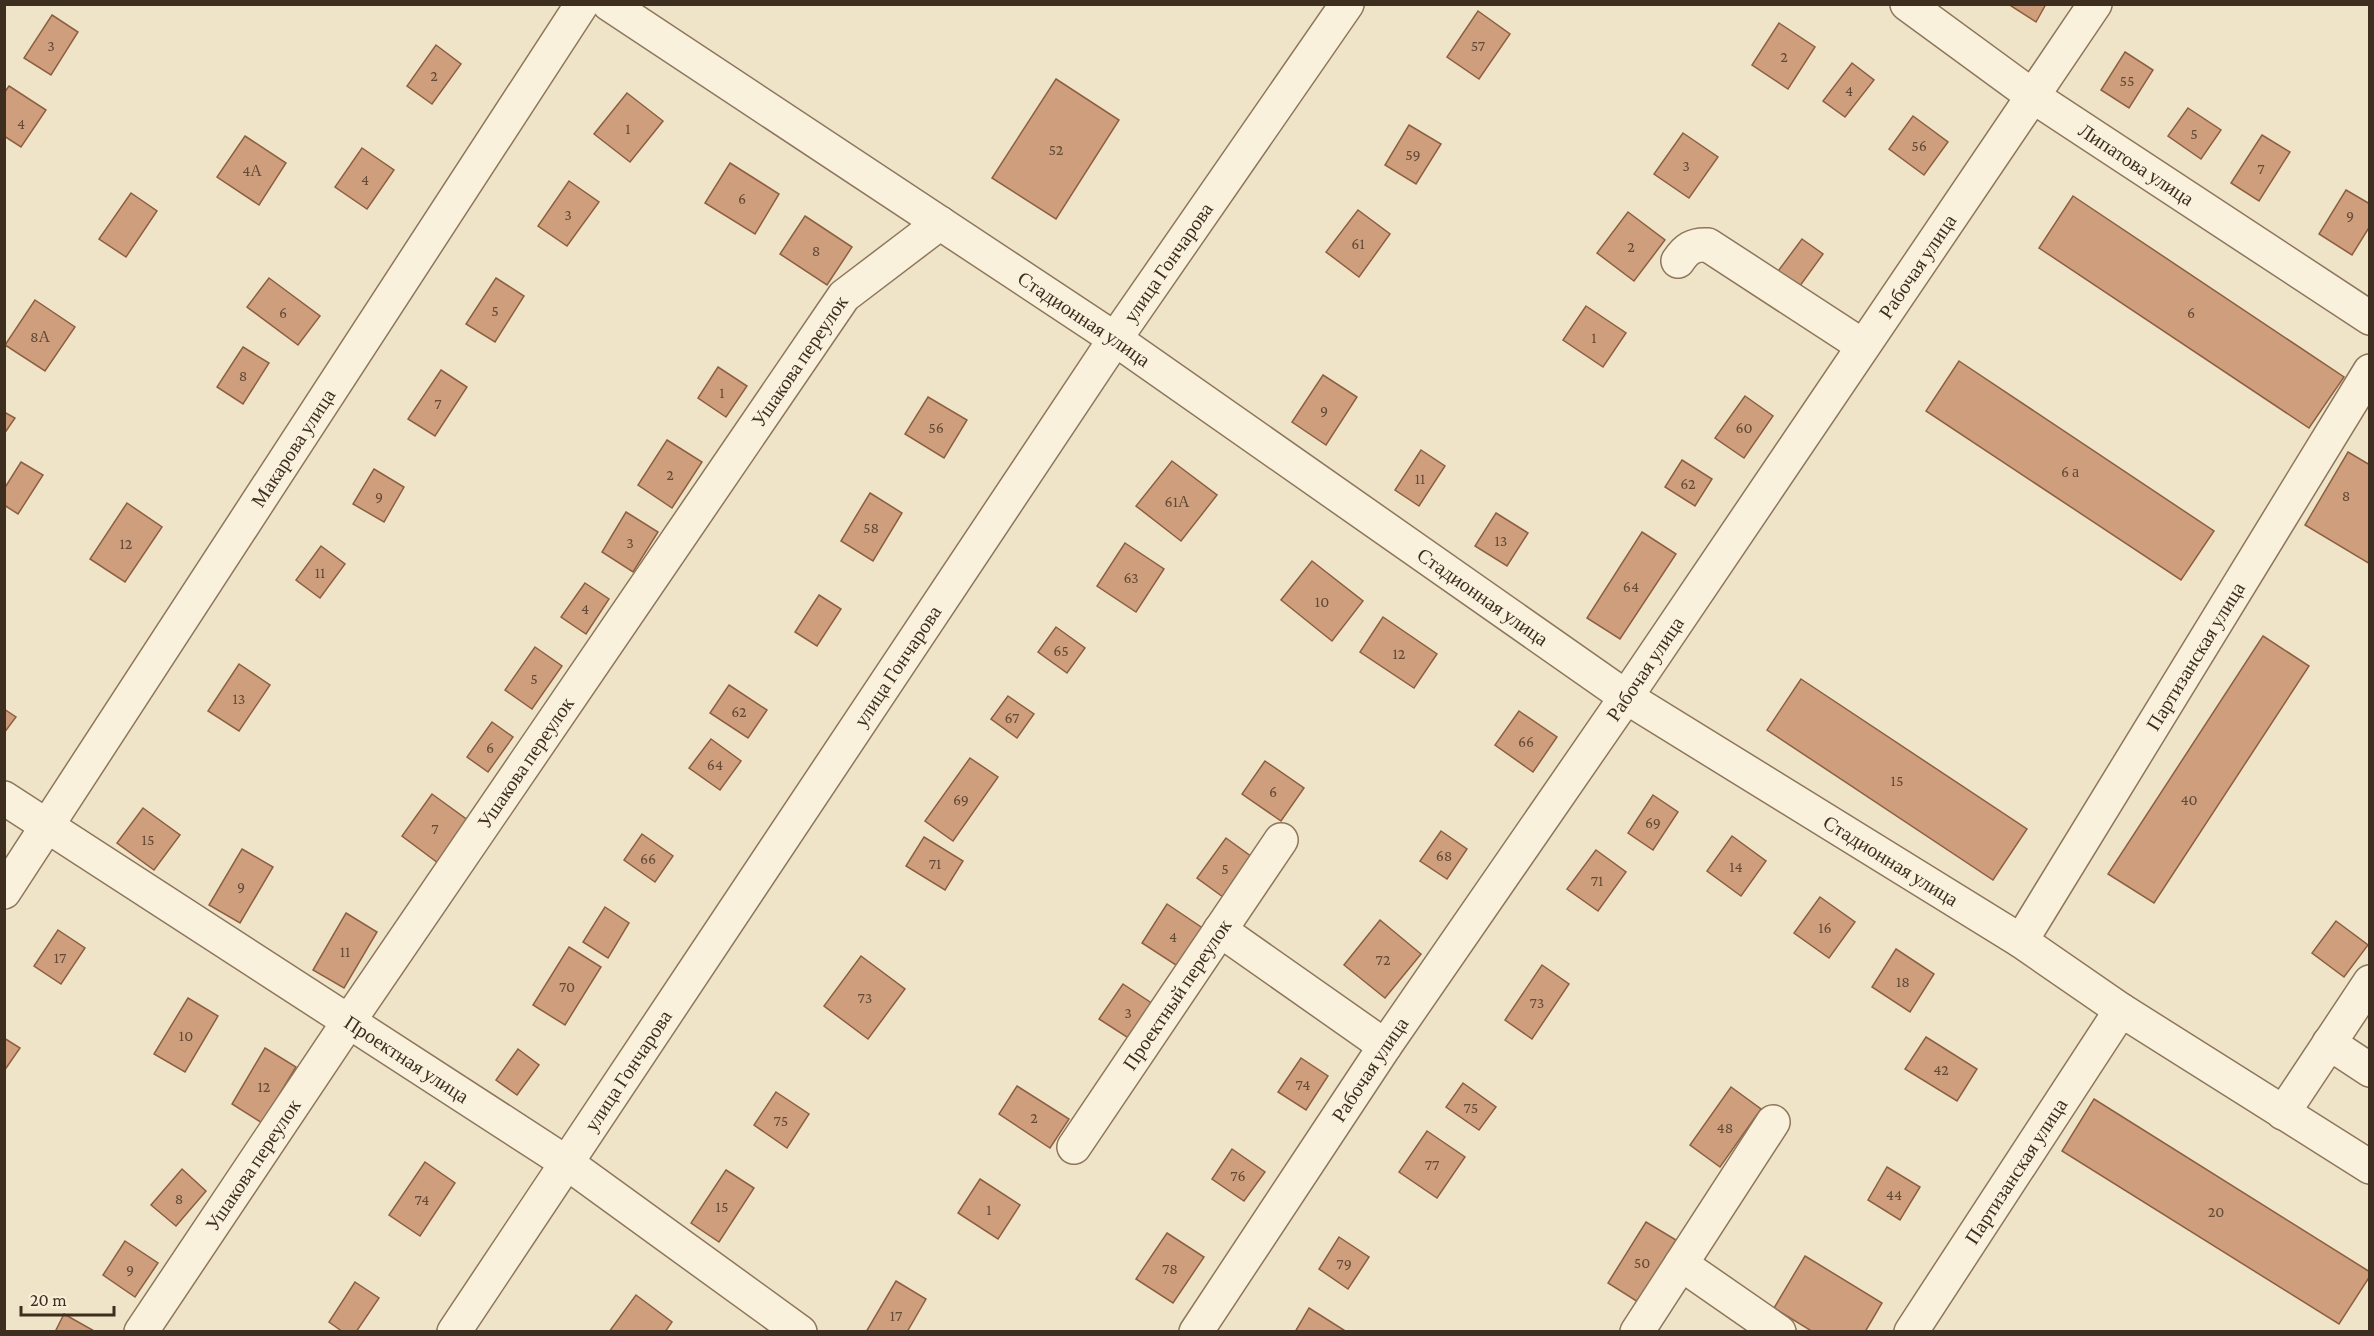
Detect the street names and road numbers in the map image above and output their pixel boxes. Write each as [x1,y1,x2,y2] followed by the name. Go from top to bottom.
[2075,119,2198,210] street label: Липатова улица
[1119,198,1217,327] street label: улица Гончарова
[1874,210,1961,323] street label: Рабочая улица
[1014,267,1154,371] street label: Стадионная улица
[747,291,852,431] street label: Ушакова переулок
[247,385,340,511] street label: Макарова улица
[1413,543,1553,650] street label: Стадионная улица
[2142,578,2249,734] street label: Партизанская улица
[849,601,945,731] street label: улица Гончарова
[1602,612,1688,725] street label: Рабочая улица
[473,693,578,832] street label: Ушакова переулок
[1819,811,1962,911] street label: Стадионная улица
[1118,915,1236,1074] street label: Проектный переулок
[580,1006,676,1136] street label: улица Гончарова
[340,1011,473,1108] street label: Проектная улица
[1327,1013,1413,1126] street label: Рабочая улица
[1960,1094,2071,1248] street label: Партизанская улица
[201,1095,305,1235] street label: Ушакова переулок

